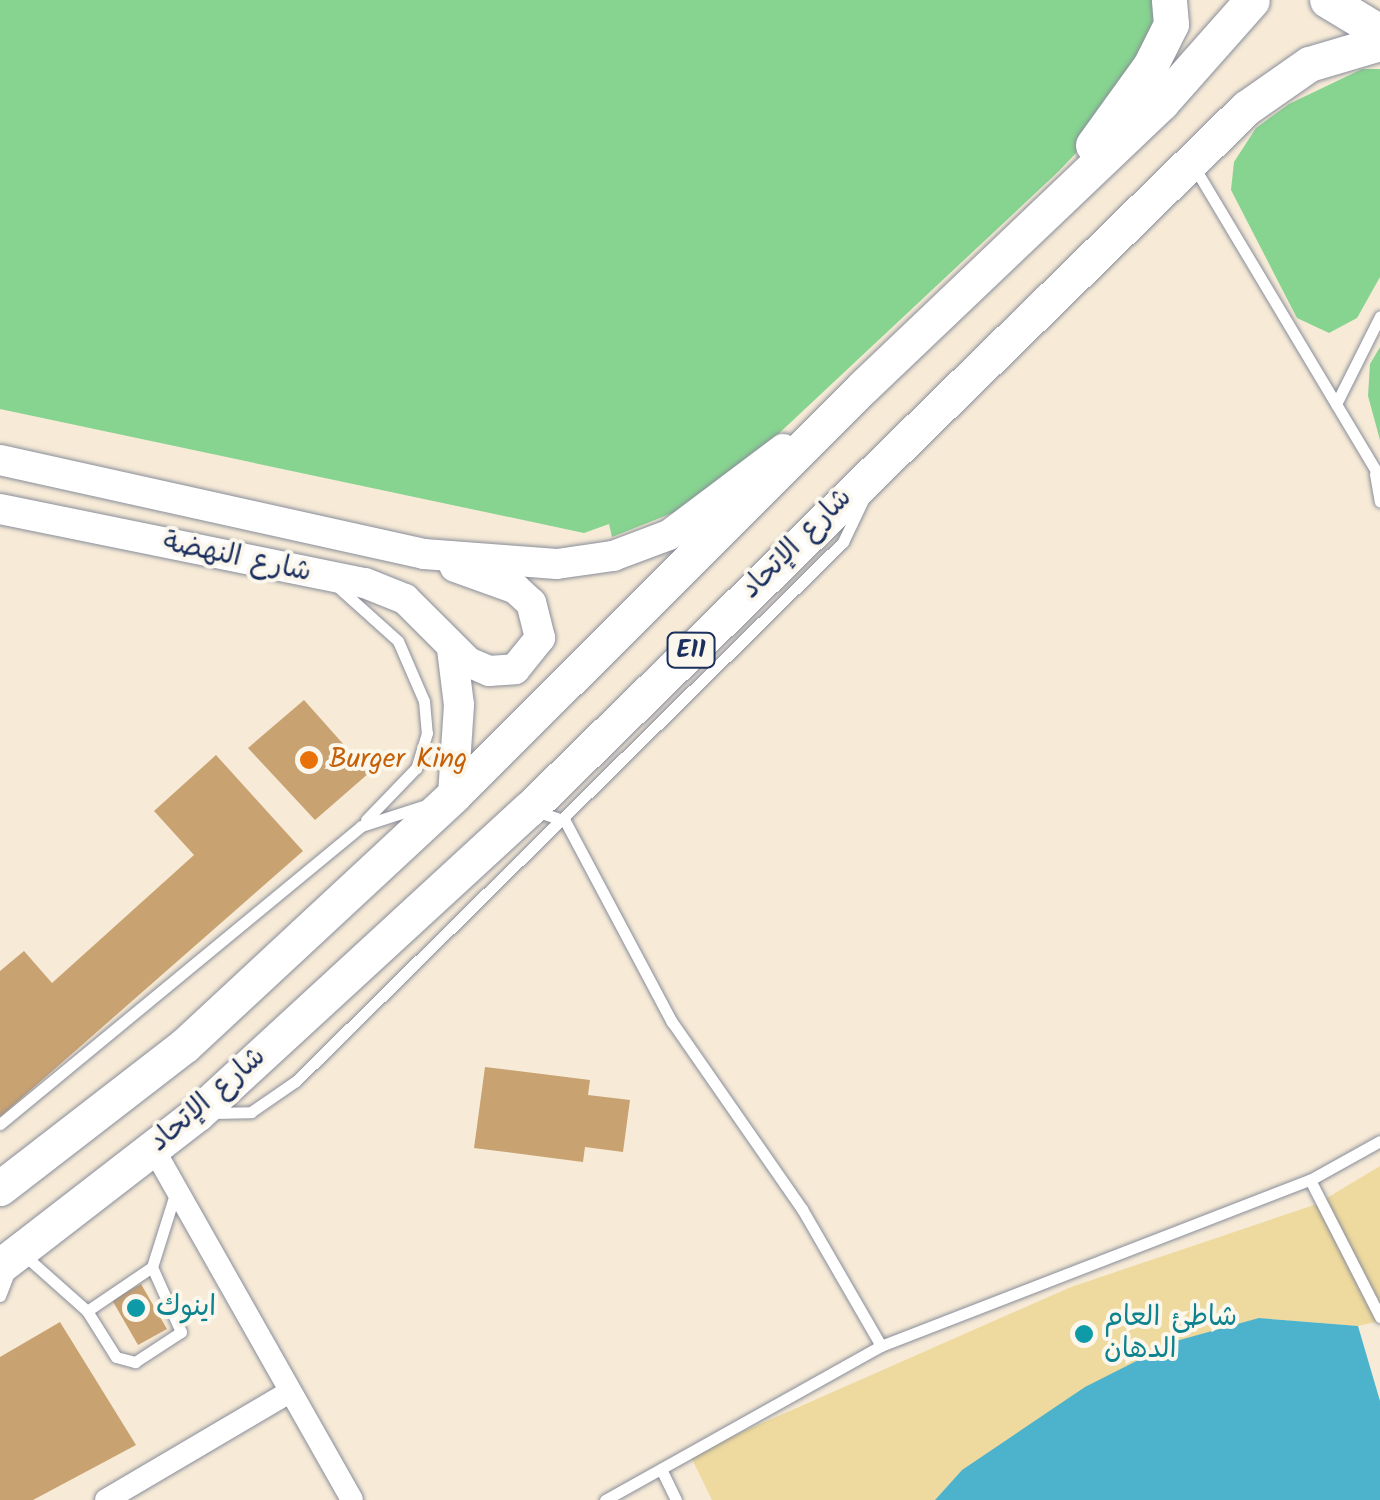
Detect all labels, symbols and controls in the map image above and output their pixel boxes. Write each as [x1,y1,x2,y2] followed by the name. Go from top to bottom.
[735,482,859,606] street label: شارع الإتحاد
[160,526,314,590] street label: شارع النهضة
[666,630,716,670] road number: E11
[329,743,467,777] place label: Burger King
[298,749,320,771] marker: Burger King
[143,1040,273,1160] street label: شارع الإتحاد
[156,1291,216,1325] place label: اينوك
[125,1297,147,1319] marker: اينوك
[1104,1301,1237,1367] place label: شاطئ العام الدهان
[1073,1323,1095,1345] marker: شاطئ العام الدهان

